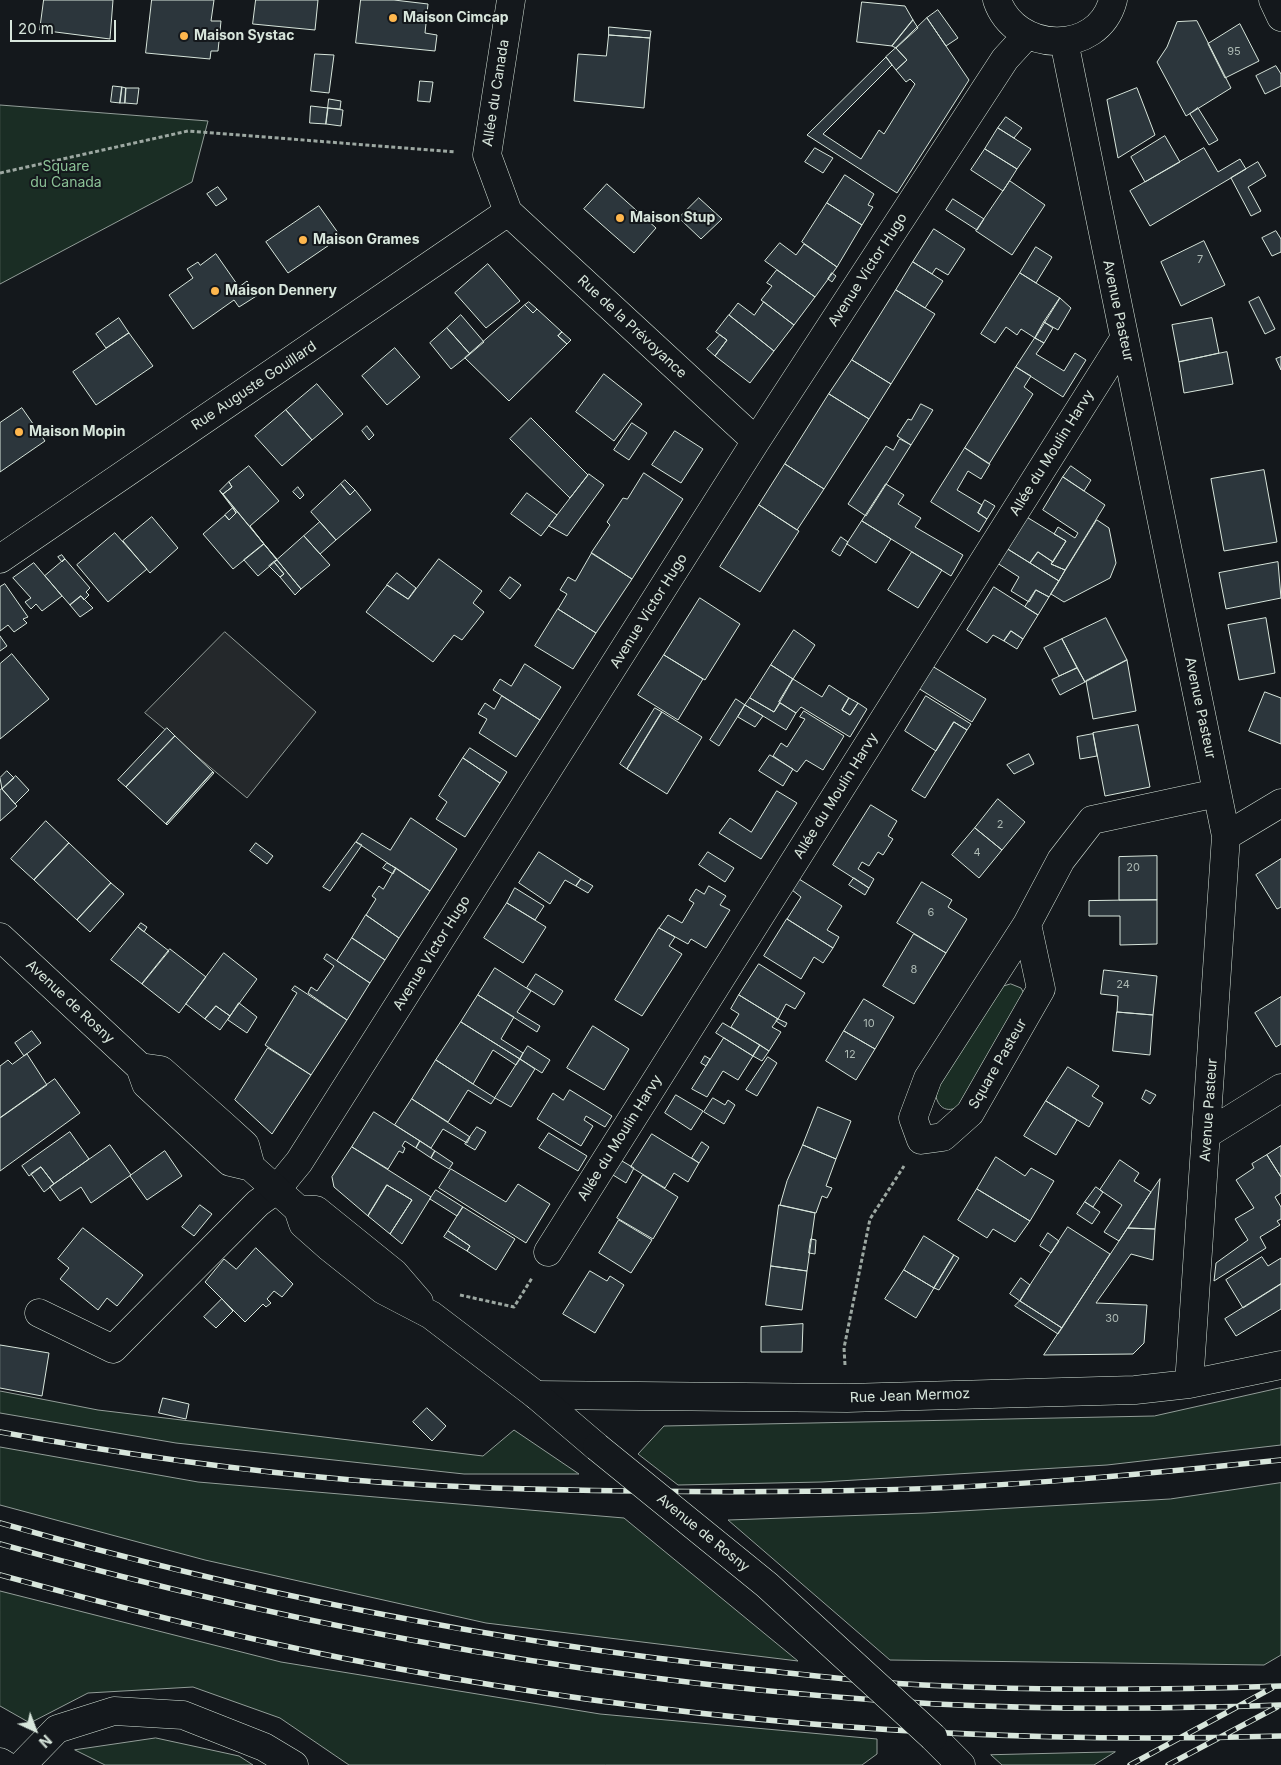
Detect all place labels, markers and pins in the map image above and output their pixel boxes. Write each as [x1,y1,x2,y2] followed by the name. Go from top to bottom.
[403,10,509,26] place label: Maison Cimcap
[387,12,399,24] marker: Maison Cimcap
[194,28,294,44] place label: Maison Systac
[178,30,190,42] marker: Maison Systac
[630,210,715,226] place label: Maison Stup
[614,212,626,224] marker: Maison Stup
[313,232,420,248] place label: Maison Grames
[297,234,309,246] marker: Maison Grames
[225,283,337,299] place label: Maison Dennery
[209,285,221,297] marker: Maison Dennery
[29,424,125,440] place label: Maison Mopin
[13,426,25,438] marker: Maison Mopin

